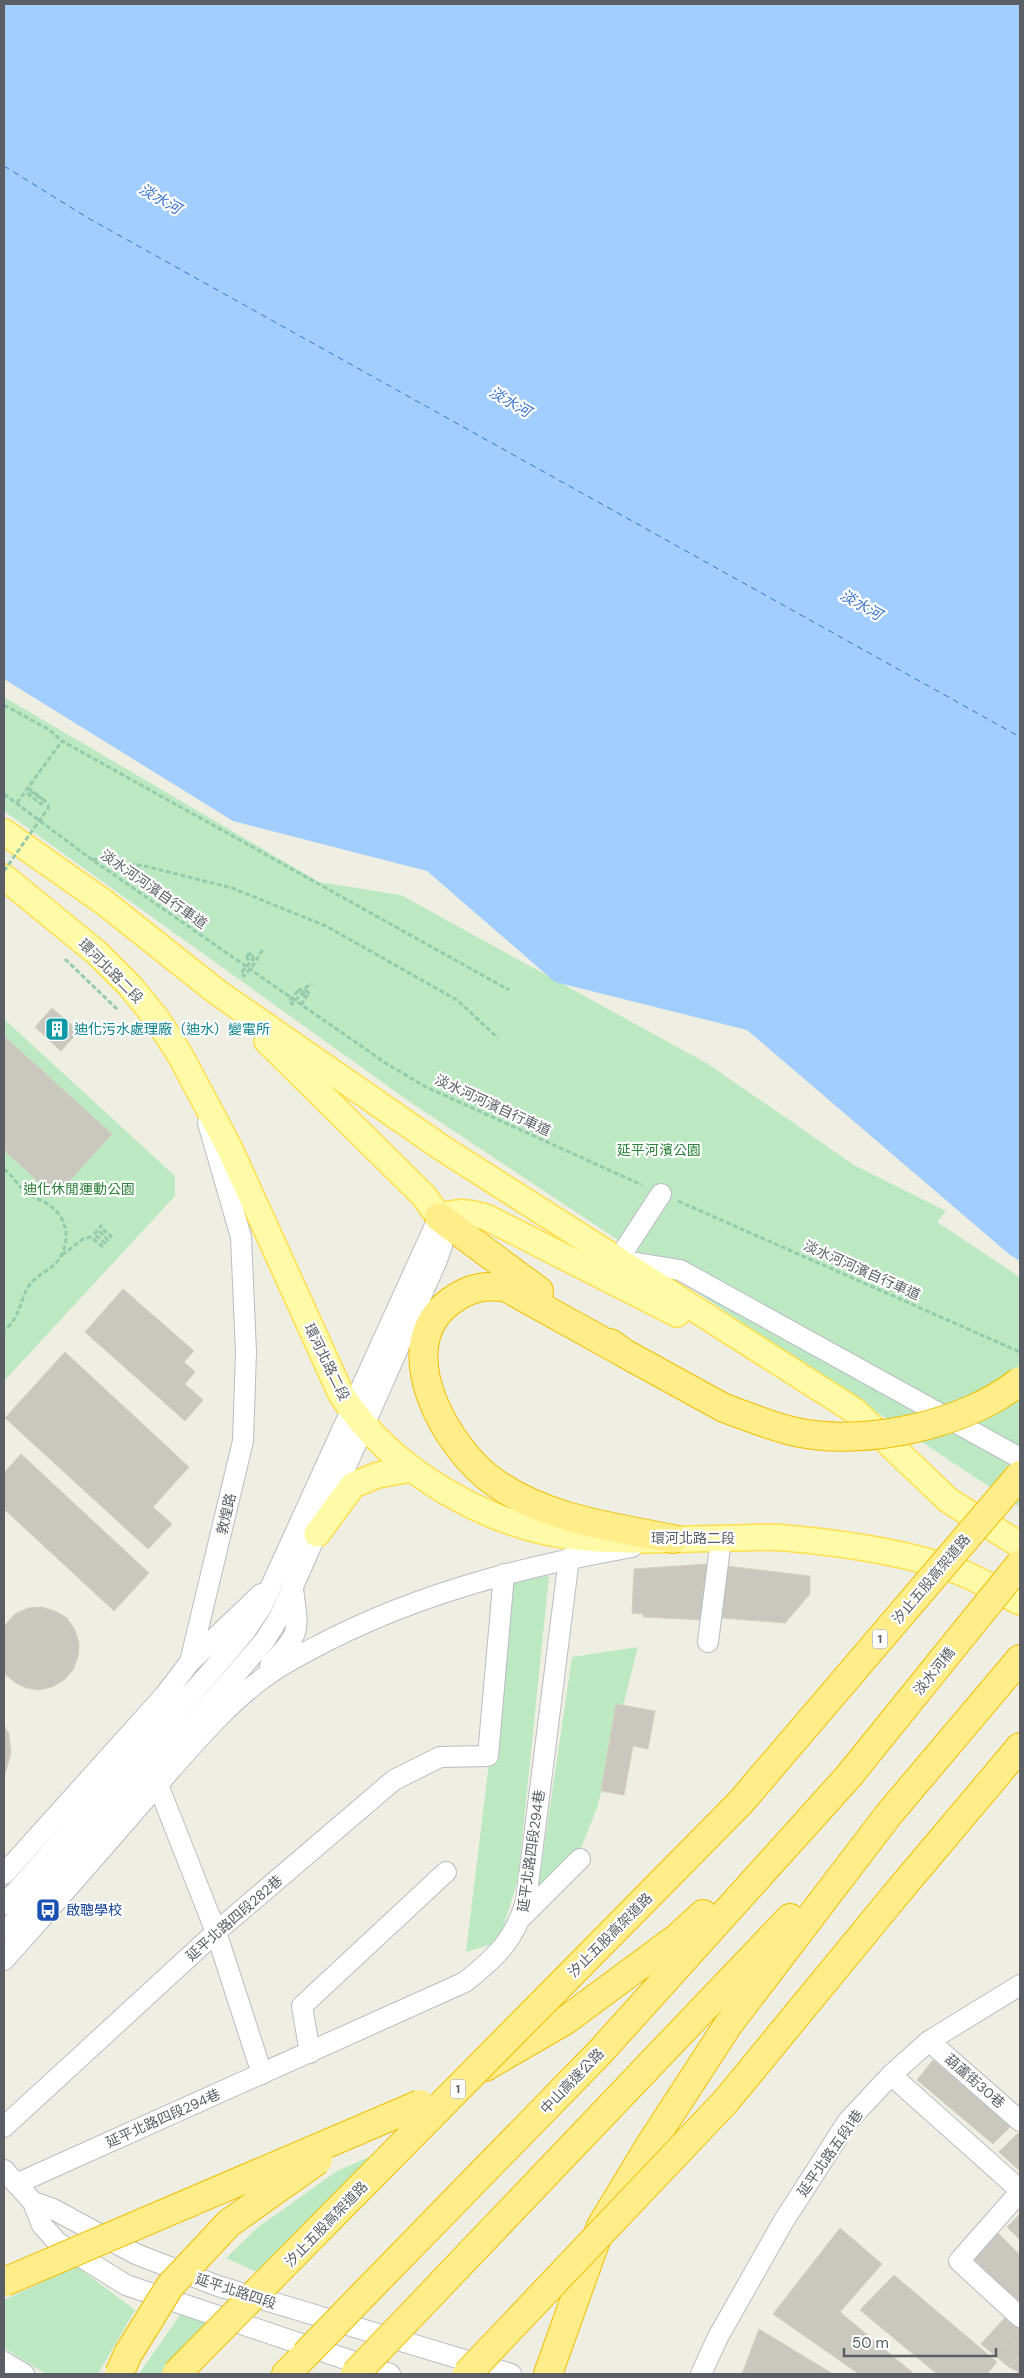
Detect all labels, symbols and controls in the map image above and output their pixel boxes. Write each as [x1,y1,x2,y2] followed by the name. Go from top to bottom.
[136,179,187,220] water label: 淡水河
[486,382,537,423] water label: 淡水河
[837,585,888,626] water label: 淡水河
[97,845,211,933] street label: 淡水河河濱自行車道
[75,935,147,1007] street label: 環河北路二段
[44,1016,70,1042] building icon: 迪化污水處理廠（迪水）變電所
[74,1020,270,1038] place label: 迪化污水處理廠（迪水）變電所
[432,1070,554,1140] street label: 淡水河河濱自行車道
[617,1141,701,1159] park label: 延平河濱公園
[23,1180,135,1198] park label: 迪化休閒運動公園
[801,1236,923,1304] street label: 淡水河河濱自行車道
[300,1320,354,1404] street label: 環河北路二段
[213,1492,239,1536] street label: 敦煌路
[651,1529,735,1547] street label: 環河北路二段
[888,1530,974,1628] street label: 汐止五股高架道路
[872,1630,888,1648] road number: 1
[909,1644,959,1698] street label: 淡水河橋
[514,1789,548,1913] street label: 延平北路四段294巷
[182,1871,286,1965] street label: 延平北路四段282巷
[564,1889,656,1981] street label: 汐止五股高架道路
[35,1897,61,1923] bus stop icon: 啟聰學校
[66,1901,122,1919] place label: 啟聰學校
[536,2045,608,2117] street label: 中山高速公路
[941,2050,1009,2112] street label: 葫蘆街30巷
[450,2080,466,2098] road number: 1
[103,2085,223,2151] street label: 延平北路四段294巷
[793,2106,867,2200] street label: 延平北路五段1巷
[281,2177,371,2271] street label: 汐止五股高架道路
[193,2269,279,2313] street label: 延平北路四段
[844,2326,996,2358] scale bar
[852,2333,889,2353] text: 50 m

